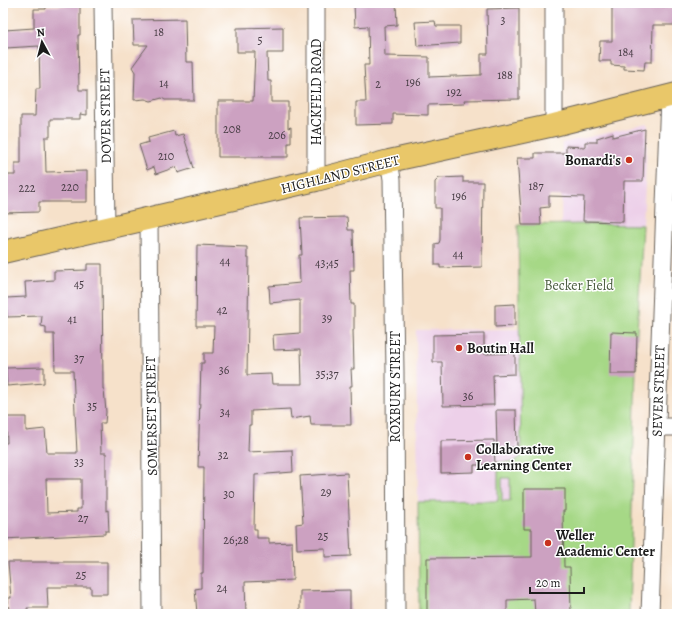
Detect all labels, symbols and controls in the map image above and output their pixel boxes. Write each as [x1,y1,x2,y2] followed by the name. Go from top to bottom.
[501,12,506,28] house number: 3
[22,22,62,62] north arrow
[154,24,164,40] house number: 18
[36,25,46,41] text: N
[257,32,263,48] house number: 5
[307,38,326,145] street label: HACKFELD ROAD
[618,44,634,60] house number: 184
[497,67,513,83] house number: 188
[95,68,116,164] street label: DOVER STREET
[405,74,421,90] house number: 196
[159,75,169,91] house number: 14
[375,76,381,92] house number: 2
[446,84,462,100] house number: 192
[223,121,241,137] house number: 208
[268,127,286,143] house number: 206
[158,148,174,164] house number: 210
[279,150,402,198] street label: HIGHLAND STREET
[565,151,621,170] place label: Bonardi's
[624,155,634,165] marker: Bonardi's
[529,178,544,194] house number: 187
[61,179,79,195] house number: 220
[18,180,36,196] house number: 222
[451,188,467,204] house number: 196
[453,246,464,262] house number: 44
[220,253,231,269] house number: 44
[315,255,339,271] house number: 43;45
[74,276,84,292] house number: 45
[544,276,614,295] park label: Becker Field
[216,302,228,318] house number: 42
[322,310,332,326] house number: 39
[67,311,77,327] house number: 41
[386,331,405,443] street label: ROXBURY STREET
[467,339,534,358] place label: Boutin Hall
[454,343,464,353] marker: Boutin Hall
[647,345,670,437] street label: SEVER STREET
[74,350,85,366] house number: 37
[141,356,162,476] street label: SOMERSET STREET
[219,362,230,378] house number: 36
[315,366,339,382] house number: 35;37
[463,388,474,404] house number: 36
[87,398,97,414] house number: 35
[220,404,231,420] house number: 34
[476,440,572,475] place label: Collaborative Learning Center
[218,447,229,463] house number: 32
[463,452,473,462] marker: Collaborative Learning Center
[74,454,84,470] house number: 33
[320,484,332,500] house number: 29
[223,486,235,502] house number: 30
[78,510,89,526] house number: 27
[555,526,655,561] place label: Weller Academic Center
[318,528,328,544] house number: 25
[223,532,249,548] house number: 26;28
[543,538,553,548] marker: Weller Academic Center
[76,567,86,583] house number: 25
[530,569,584,595] scale bar
[536,575,560,591] text: 20 m
[216,580,228,596] house number: 24

